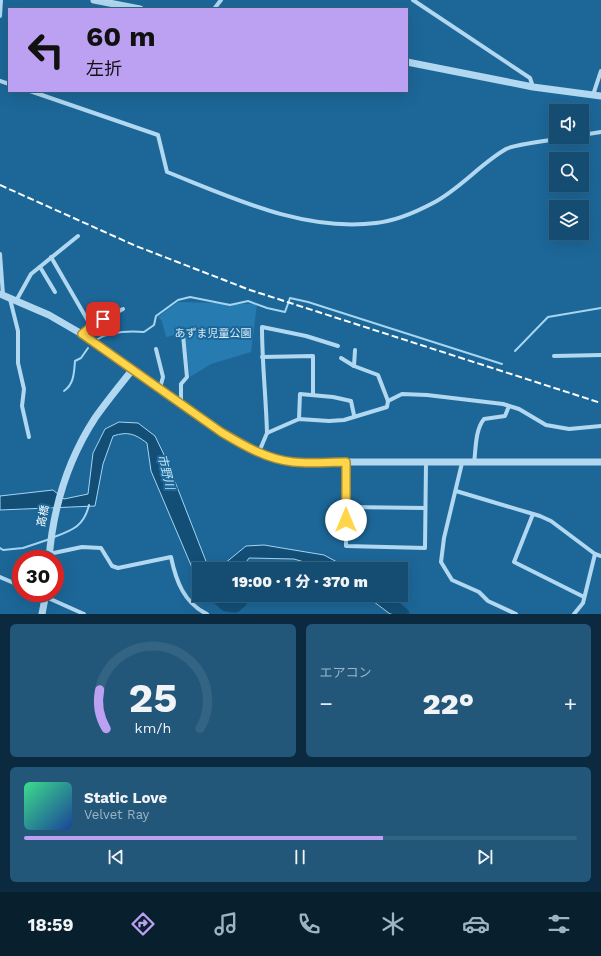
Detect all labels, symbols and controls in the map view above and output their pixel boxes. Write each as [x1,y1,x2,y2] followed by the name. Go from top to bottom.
[86,20,156,53] text: 60 m
[20,24,72,76] icon: left
[86,58,122,79] text: 左折
[549,104,589,240] map controls
[549,104,589,144] button: sound
[549,152,589,192] button: search
[549,200,589,240] button: layers
[86,302,120,336] pin
[92,308,114,330] icon: arrive
[175,327,252,340] park label: あずま児童公園
[155,453,178,493] water label: 市野川
[325,499,367,541] position arrow
[34,504,52,528] street label: 高橋
[12,550,64,602] speed limit sign: 30
[232,573,368,591] text: 19:00 · 1 分 · 370 m
[320,665,372,680] text: エアコン
[128,672,177,721] text: 25
[423,686,474,721] text: 22°
[320,691,333,716] text: −
[564,691,577,716] text: +
[134,719,171,735] text: km/h
[84,789,167,807] text: Static Love
[84,807,149,822] text: Velvet Ray
[105,846,127,868] icon: previous
[289,846,311,868] icon: pause
[474,846,496,868] icon: next
[129,910,157,938] icon: directions
[212,910,240,938] icon: music
[295,910,323,938] icon: phone
[379,910,407,938] icon: climate
[462,910,490,938] icon: car
[545,910,573,938] icon: filters
[28,914,74,935] text: 18:59

